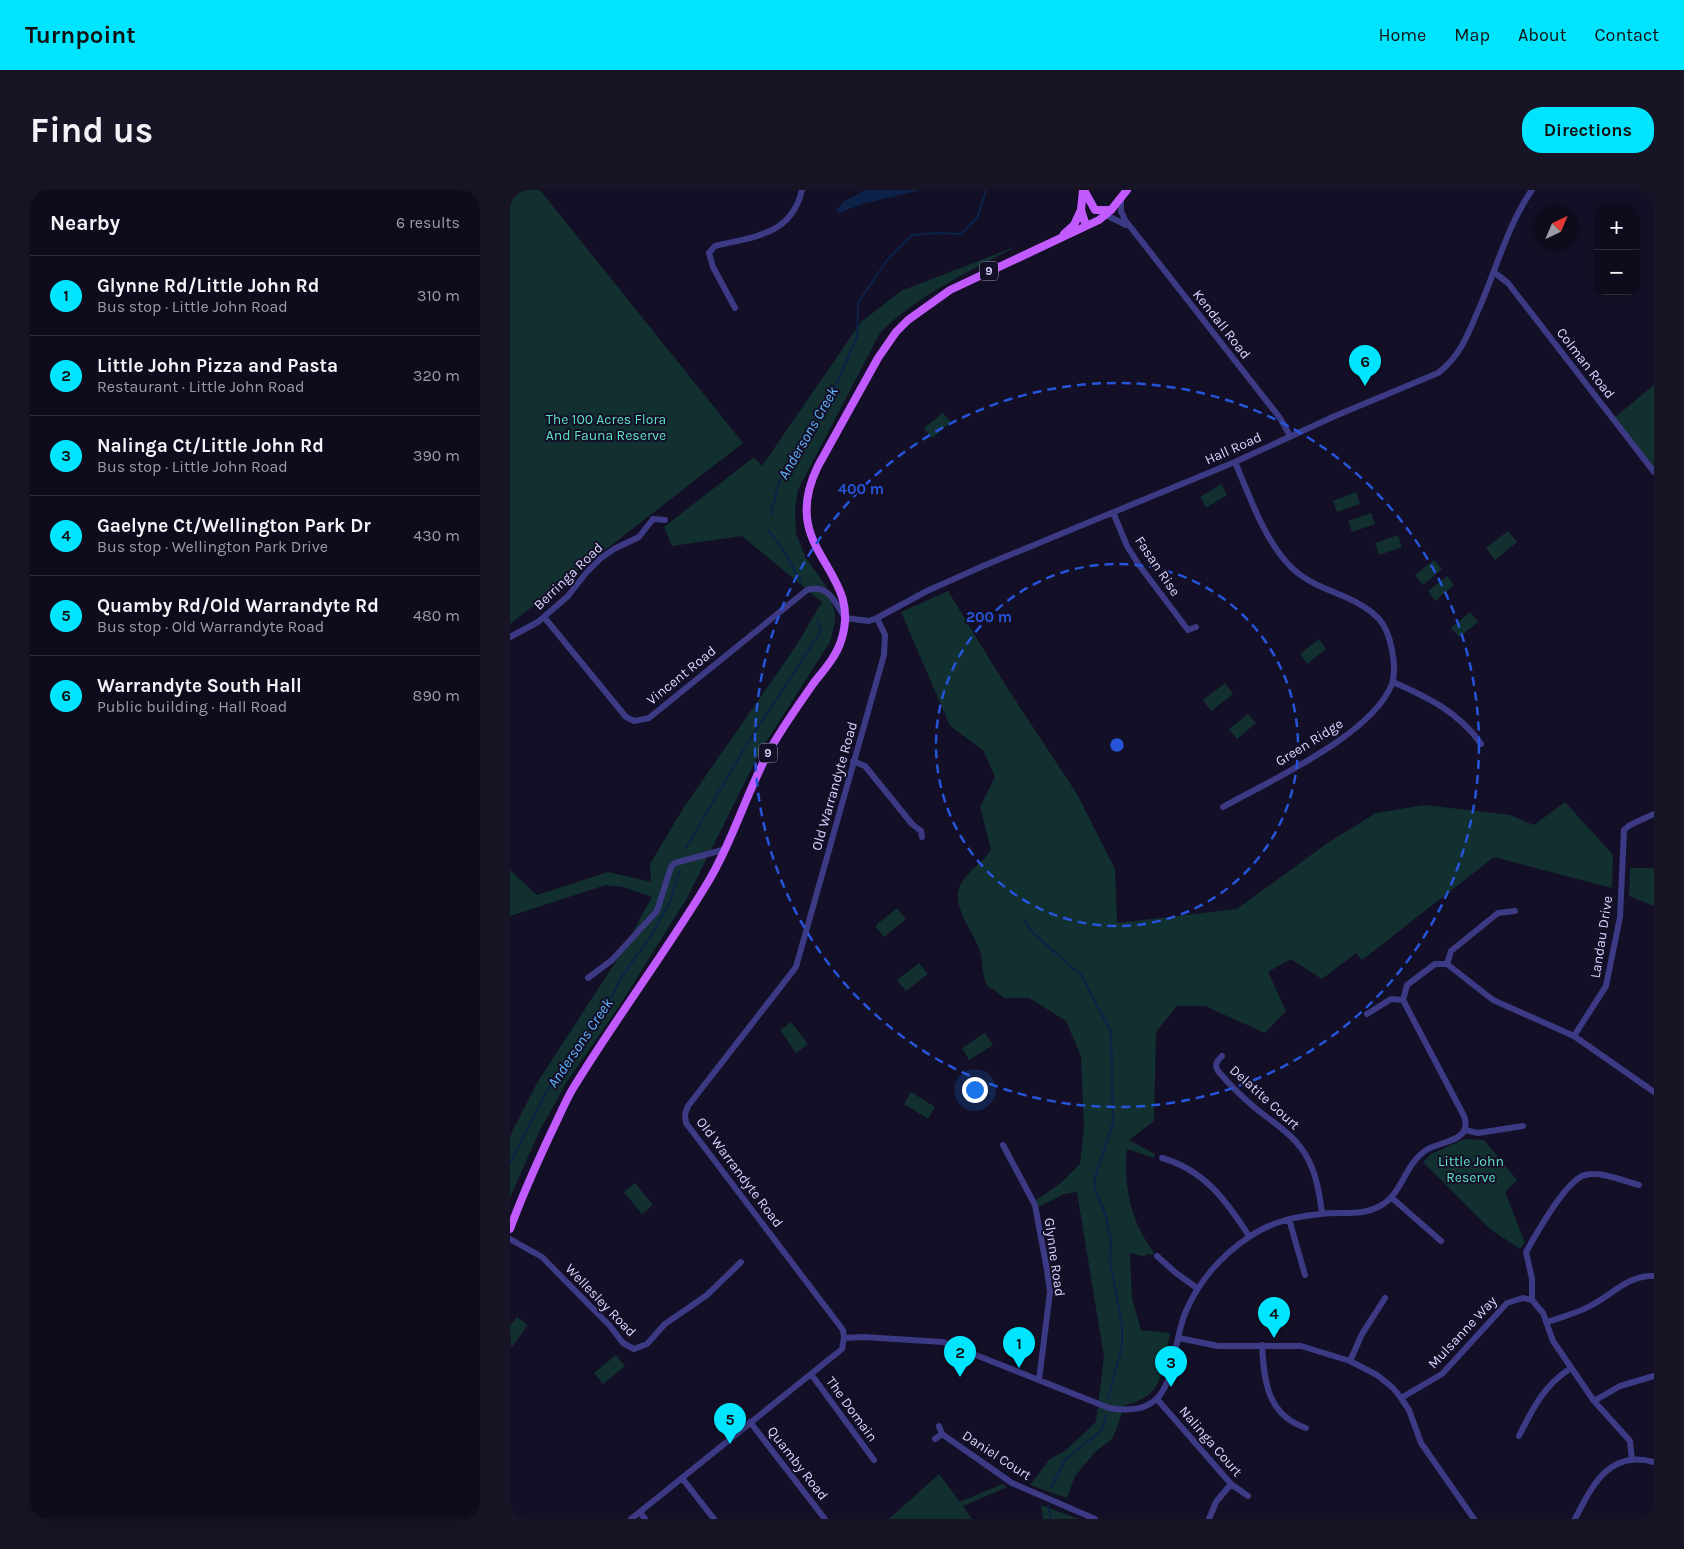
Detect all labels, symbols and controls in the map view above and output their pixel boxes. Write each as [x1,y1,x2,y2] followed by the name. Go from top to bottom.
[25,21,136,49] text: Turnpoint
[1378,24,1426,46] text: Home
[1454,24,1490,46] text: Map
[1518,24,1567,46] text: About
[1595,24,1659,46] text: Contact
[1522,107,1654,153] button: Directions
[30,110,153,151] text: Find us
[1534,205,1579,250] north arrow
[1594,205,1639,295] map controls
[1594,205,1639,250] button: +
[50,211,120,235] text: Nearby
[396,213,460,232] text: 6 results
[1594,250,1639,295] button: −
[980,262,998,280] road number: 9
[97,275,319,297] text: Glynne Rd/Little John Rd
[63,286,69,305] text: 1
[417,286,460,305] text: 310 m
[1189,286,1254,362] street label: Kendall Road
[97,297,288,316] text: Bus stop · Little John Road
[1553,325,1618,402] street label: Colman Road
[1349,345,1381,386] pin: 6
[97,355,338,377] text: Little John Pizza and Pasta
[61,366,71,385] text: 2
[413,366,460,385] text: 320 m
[97,377,305,396] text: Restaurant · Little John Road
[774,383,842,482] water label: Andersons Creek
[546,411,666,444] park label: The 100 Acres Flora And Fauna Reserve
[1202,428,1264,469] street label: Hall Road
[97,435,324,457] text: Nalinga Ct/Little John Rd
[61,446,71,465] text: 3
[413,446,460,465] text: 390 m
[97,457,288,476] text: Bus stop · Little John Road
[838,480,884,498] text: 400 m
[97,515,371,537] text: Gaelyne Ct/Wellington Park Dr
[61,526,71,545] text: 4
[413,526,460,545] text: 430 m
[1131,533,1184,600] street label: Fasan Rise
[97,537,328,556] text: Bus stop · Wellington Park Drive
[530,539,607,614] street label: Berringa Road
[97,595,379,617] text: Quamby Rd/Old Warrandyte Rd
[61,606,71,625] text: 5
[413,606,460,625] text: 480 m
[966,608,1012,626] text: 200 m
[97,617,324,636] text: Bus stop · Old Warrandyte Road
[643,642,719,708] street label: Vincent Road
[97,675,302,697] text: Warrandyte South Hall
[61,686,71,705] text: 6
[413,686,460,705] text: 890 m
[97,697,287,716] text: Public building · Hall Road
[1272,715,1346,770] street label: Green Ridge
[808,720,861,853] street label: Old Warrandyte Road
[1108,736,1126,754] centre of rings
[759,744,777,762] road number: 9
[1587,895,1616,979] street label: Landau Drive
[543,995,617,1091] water label: Andersons Creek
[1226,1062,1303,1133] street label: Delatite Court
[962,1077,988,1103] your location
[693,1114,787,1231] street label: Old Warrandyte Road
[1438,1153,1504,1186] park label: Little John Reserve
[1041,1217,1068,1297] street label: Glynne Road
[562,1260,640,1340] street label: Wellesley Road
[1424,1292,1501,1372] street label: Mulsanne Way
[1258,1297,1290,1338] pin: 4
[1003,1327,1035,1368] pin: 1
[944,1336,976,1377] pin: 2
[1155,1346,1187,1387] pin: 3
[822,1373,881,1445] street label: The Domain
[714,1403,746,1444] pin: 5
[1175,1403,1246,1480] street label: Nalinga Court
[764,1423,832,1504] street label: Quamby Road
[959,1427,1035,1484] street label: Daniel Court

